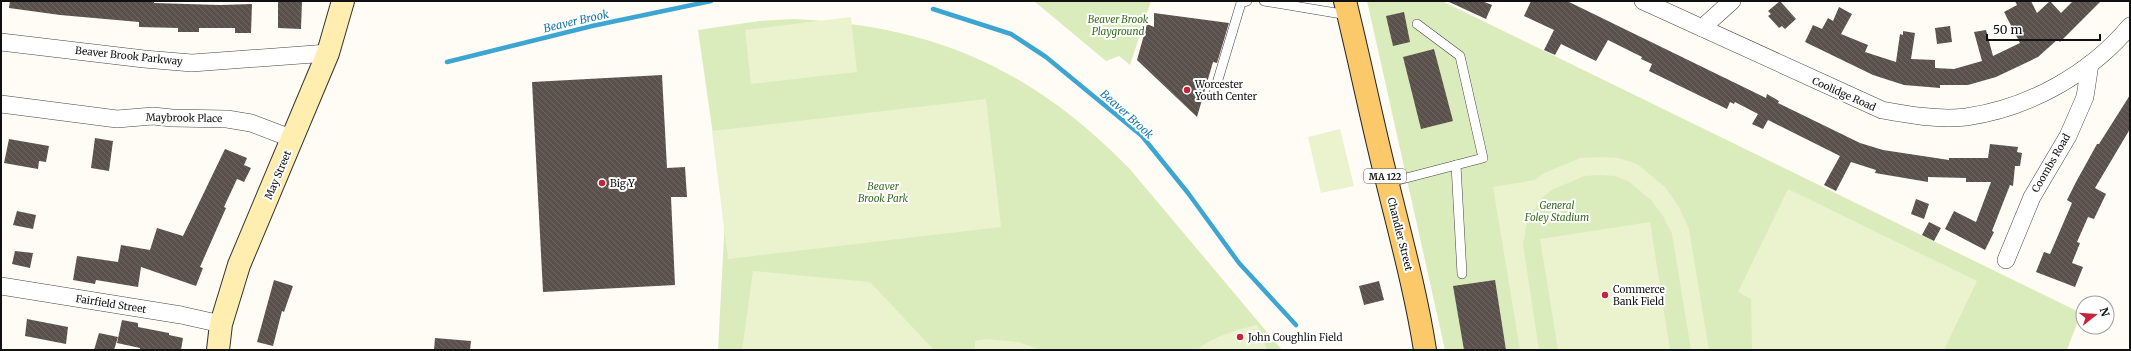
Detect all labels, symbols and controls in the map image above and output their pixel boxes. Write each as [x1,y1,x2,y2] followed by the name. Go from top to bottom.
[542,7,610,35] water label: Beaver Brook
[1088,13,1149,38] park label: Beaver Brook Playground
[1987,16,2100,42] scale bar
[1993,22,2022,37] text: 50 m
[75,44,184,68] street label: Beaver Brook Parkway
[1810,74,1878,114] street label: Coolidge Road
[1194,78,1257,103] place label: Worcester Youth Center
[1182,85,1192,95] marker: Worcester Youth Center
[1098,87,1156,141] water label: Beaver Brook
[146,111,222,125] street label: Maybrook Place
[2029,131,2073,195] street label: Coombs Road
[262,148,294,201] street label: May Street
[1364,169,1406,183] road number: MA 122
[610,177,635,190] place label: Big Y
[597,178,607,188] marker: Big Y
[858,180,909,205] park label: Beaver Brook Park
[1385,196,1415,272] street label: Chandler Street
[1524,199,1589,224] park label: General Foley Stadium
[1613,283,1665,308] place label: Commerce Bank Field
[1600,290,1610,300] marker: Commerce Bank Field
[75,292,147,316] street label: Fairfield Street
[2075,295,2115,335] north arrow
[2097,306,2113,319] text: N
[1247,331,1342,344] place label: John Coughlin Field
[1235,332,1245,342] marker: John Coughlin Field

